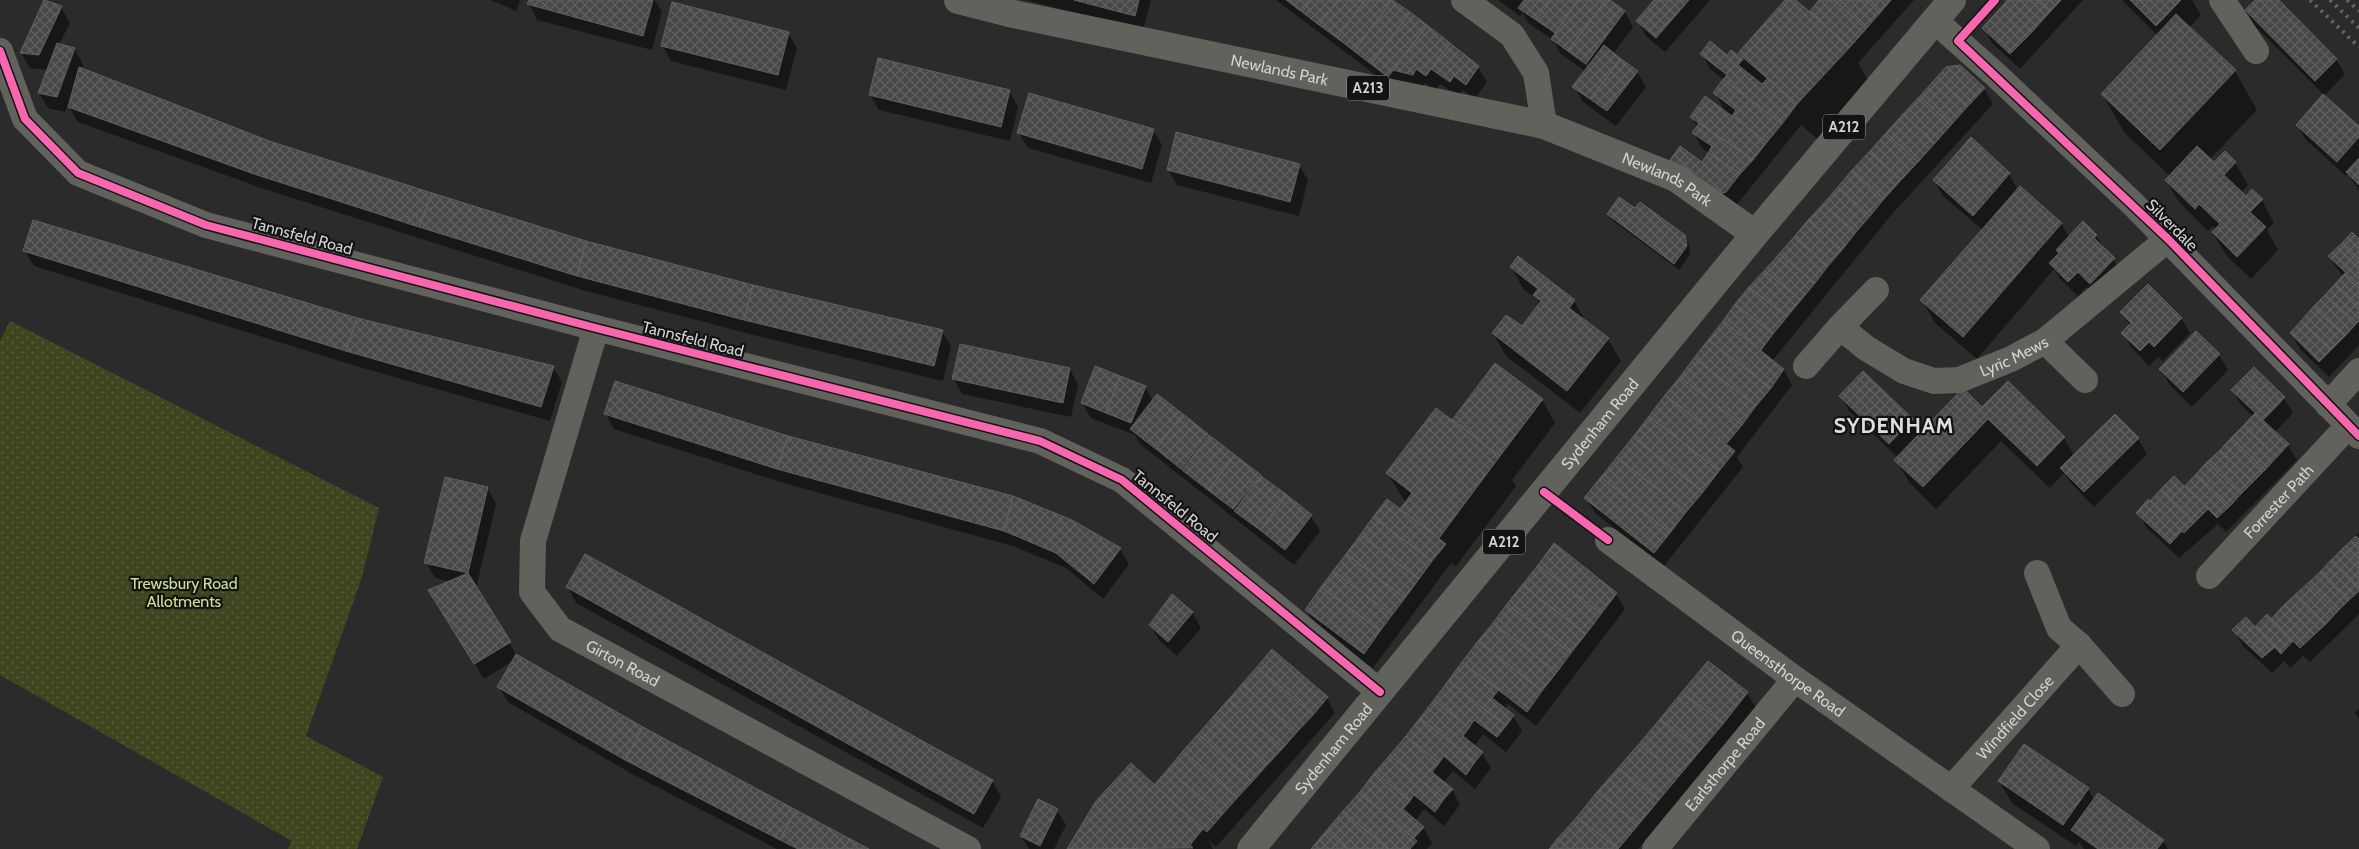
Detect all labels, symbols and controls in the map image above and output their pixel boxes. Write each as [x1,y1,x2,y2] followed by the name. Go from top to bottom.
[1229,50,1331,89] street label: Newlands Park
[1347,76,1389,100] road number: A213
[1823,114,1865,140] road number: A212
[1619,148,1717,211] street label: Newlands Park
[2142,195,2202,255] street label: Silverdale
[249,213,355,259] street label: Tannsfeld Road
[640,317,746,361] street label: Tannsfeld Road
[1977,332,2052,380] street label: Lyric Mews
[1557,374,1642,473] street label: Sydenham Road
[1834,413,1954,438] district label: SYDENHAM
[2239,460,2317,542] street label: Forrester Path
[1129,466,1221,546] street label: Tannsfeld Road
[1483,530,1525,554] road number: A212
[130,574,238,611] park label: Trewsbury Road Allotments
[1728,625,1849,721] street label: Queensthorpe Road
[583,635,663,690] street label: Girton Road
[1972,671,2057,763] street label: Windfield Close
[1291,699,1376,798] street label: Sydenham Road
[1681,713,1769,815] street label: Earlsthorpe Road

